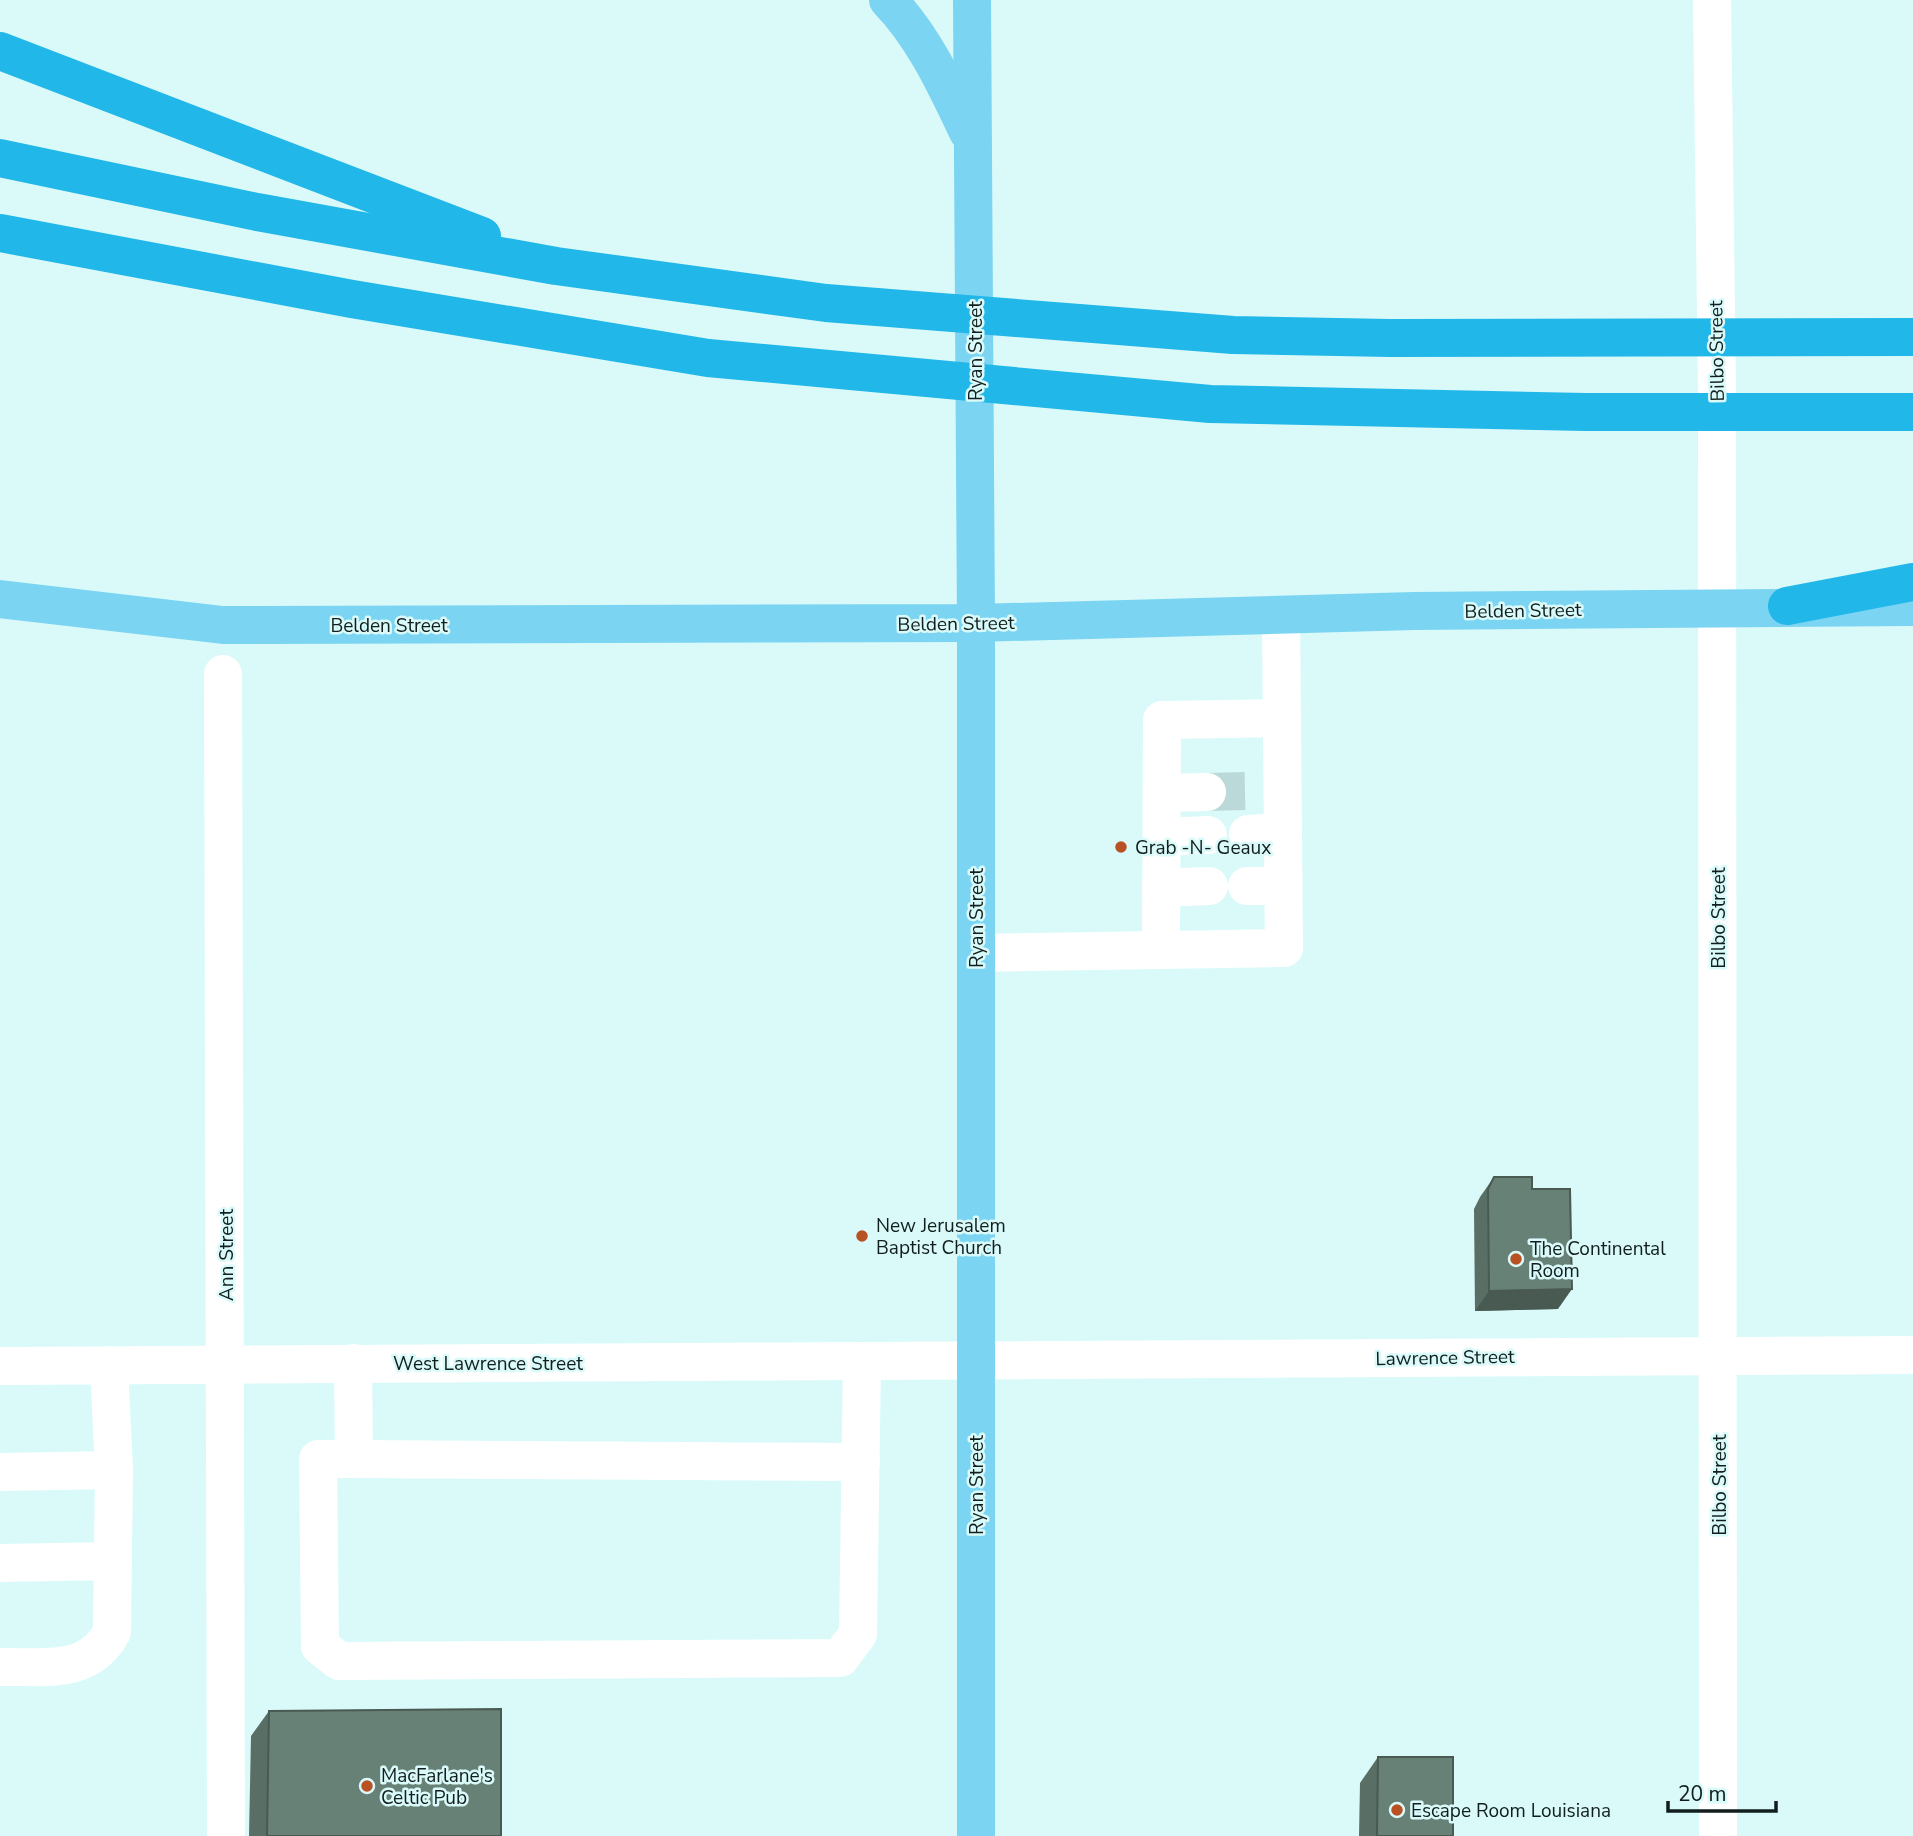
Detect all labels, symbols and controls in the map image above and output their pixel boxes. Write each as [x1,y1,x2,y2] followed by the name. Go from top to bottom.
[1703,300,1731,402] street label: Bilbo Street
[963,301,989,401] street label: Ryan Street
[1464,597,1582,625] street label: Belden Street
[897,610,1015,638] street label: Belden Street
[330,613,448,639] street label: Belden Street
[1135,835,1271,861] place label: Grab -N- Geaux
[1113,839,1129,855] marker: Grab -N- Geaux
[1706,867,1732,969] street label: Bilbo Street
[964,868,990,968] street label: Ryan Street
[214,1209,240,1301] street label: Ann Street
[876,1213,1006,1261] place label: New Jerusalem Baptist Church
[854,1228,870,1244] marker: New Jerusalem Baptist Church
[1530,1236,1666,1284] place label: The Continental Room
[1508,1251,1524,1267] marker: The Continental Room
[1375,1344,1515,1372] street label: Lawrence Street
[393,1351,583,1377] street label: West Lawrence Street
[1707,1434,1733,1536] street label: Bilbo Street
[964,1435,990,1535] street label: Ryan Street
[381,1763,493,1811] place label: MacFarlane's Celtic Pub
[1668,1770,1776,1814] scale bar
[359,1778,375,1794] marker: MacFarlane's Celtic Pub
[1678,1780,1727,1808] text: 20 m
[1411,1798,1611,1824] place label: Escape Room Louisiana
[1389,1802,1405,1818] marker: Escape Room Louisiana

